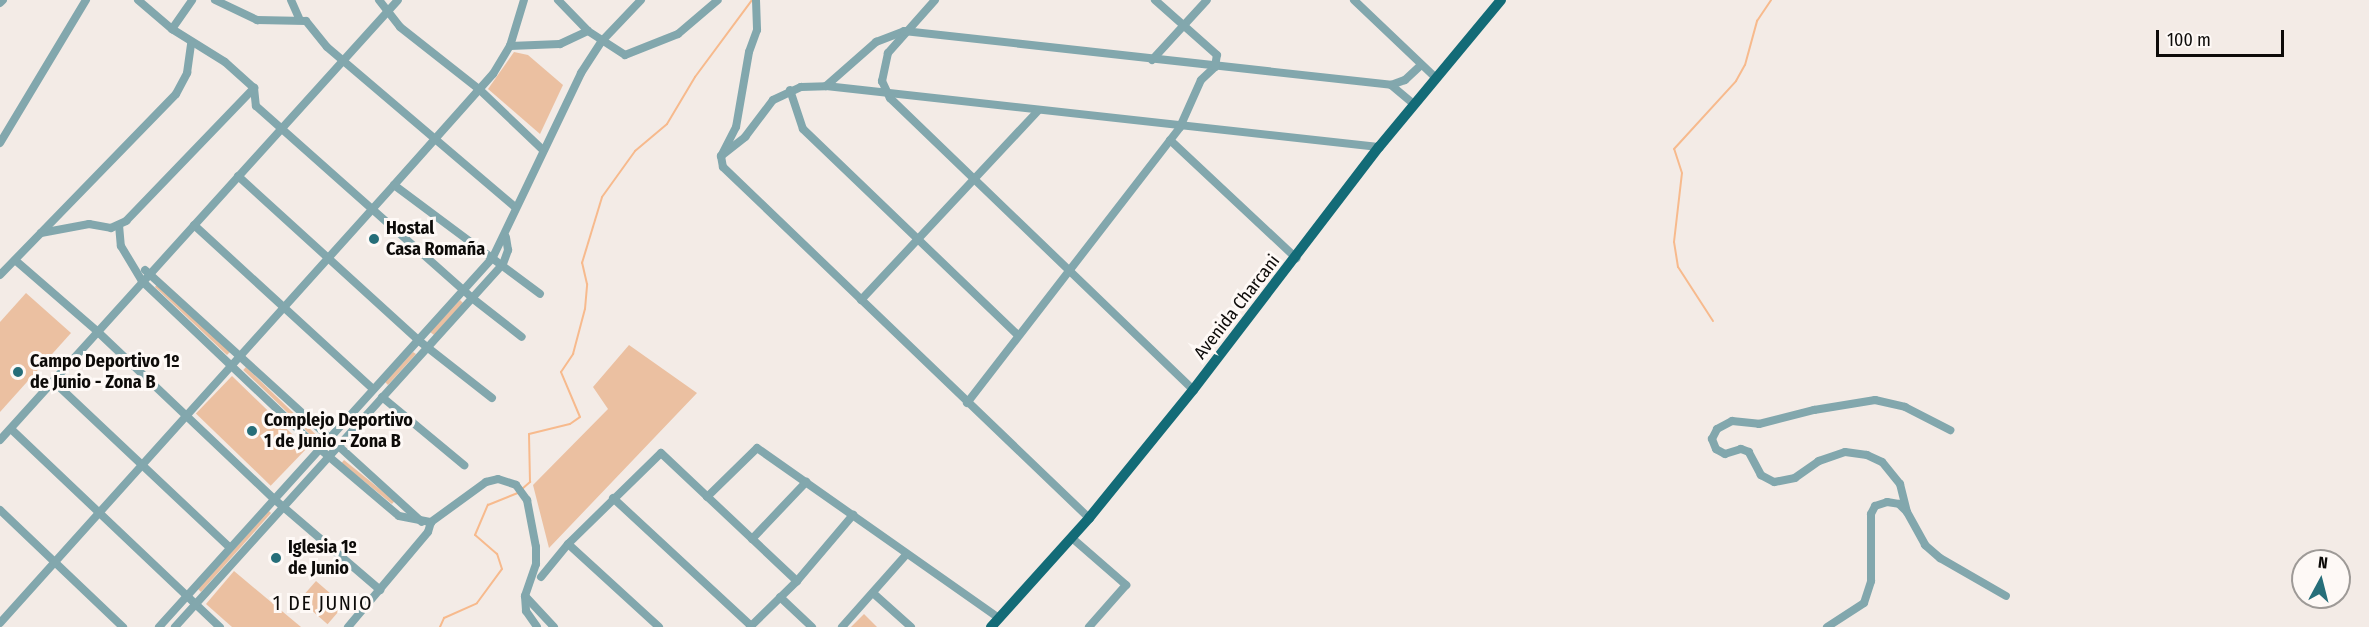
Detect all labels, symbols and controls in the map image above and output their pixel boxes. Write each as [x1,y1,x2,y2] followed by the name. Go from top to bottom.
[2159,18,2286,56] scale bar
[2167,29,2211,51] text: 100 m
[386,218,485,260] place label: Hostal Casa Romaña
[367,232,381,246] marker: Hostal Casa Romaña
[1190,251,1284,363] street label: Avenida Charcani
[30,351,179,394] place label: Campo Deportivo 1º de Junio - Zona B
[11,365,25,379] marker: Campo Deportivo 1º de Junio - Zona B
[264,410,413,452] place label: Complejo Deportivo 1 de Junio - Zona B
[245,424,259,438] marker: Complejo Deportivo 1 de Junio - Zona B
[288,537,357,580] place label: Iglesia 1º de Junio
[2291,549,2351,609] north arrow
[269,551,283,565] marker: Iglesia 1º de Junio
[2317,553,2329,573] text: N
[273,591,373,615] district label: 1 DE JUNIO

